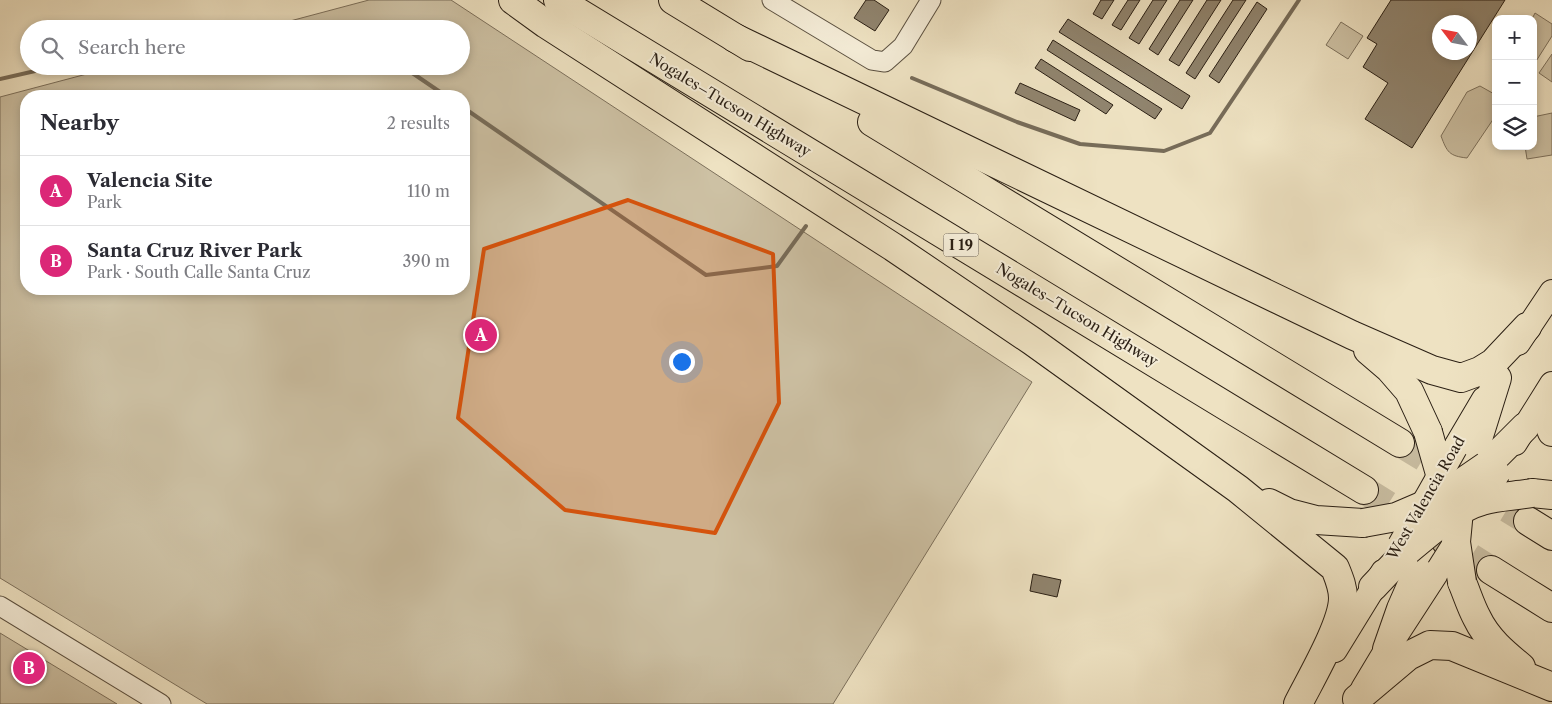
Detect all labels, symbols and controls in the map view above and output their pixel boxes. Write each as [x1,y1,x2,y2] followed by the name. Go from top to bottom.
[1432,15,1477,60] north arrow
[1492,15,1537,150] map controls
[1492,15,1537,60] button: +
[20,20,470,75] search box
[38,34,66,62] icon: search
[78,36,186,59] text: Search here
[646,49,815,161] street label: Nogales–Tucson Highway
[1492,60,1537,105] button: −
[1492,105,1537,150] button: layers
[40,110,119,135] text: Nearby
[387,113,450,133] text: 2 results
[87,169,213,192] text: Valencia Site
[50,181,62,201] text: A
[407,181,450,201] text: 110 m
[87,192,122,212] text: Park
[944,234,978,256] road number: I 19
[87,239,302,262] text: Santa Cruz River Park
[50,251,62,271] text: B
[403,251,450,271] text: 390 m
[993,259,1162,371] street label: Nogales–Tucson Highway
[87,262,310,282] text: Park · South Calle Santa Cruz
[465,316,497,354] pin: A
[669,349,695,375] your location
[1382,433,1469,564] street label: West Valencia Road
[13,649,45,687] pin: B

